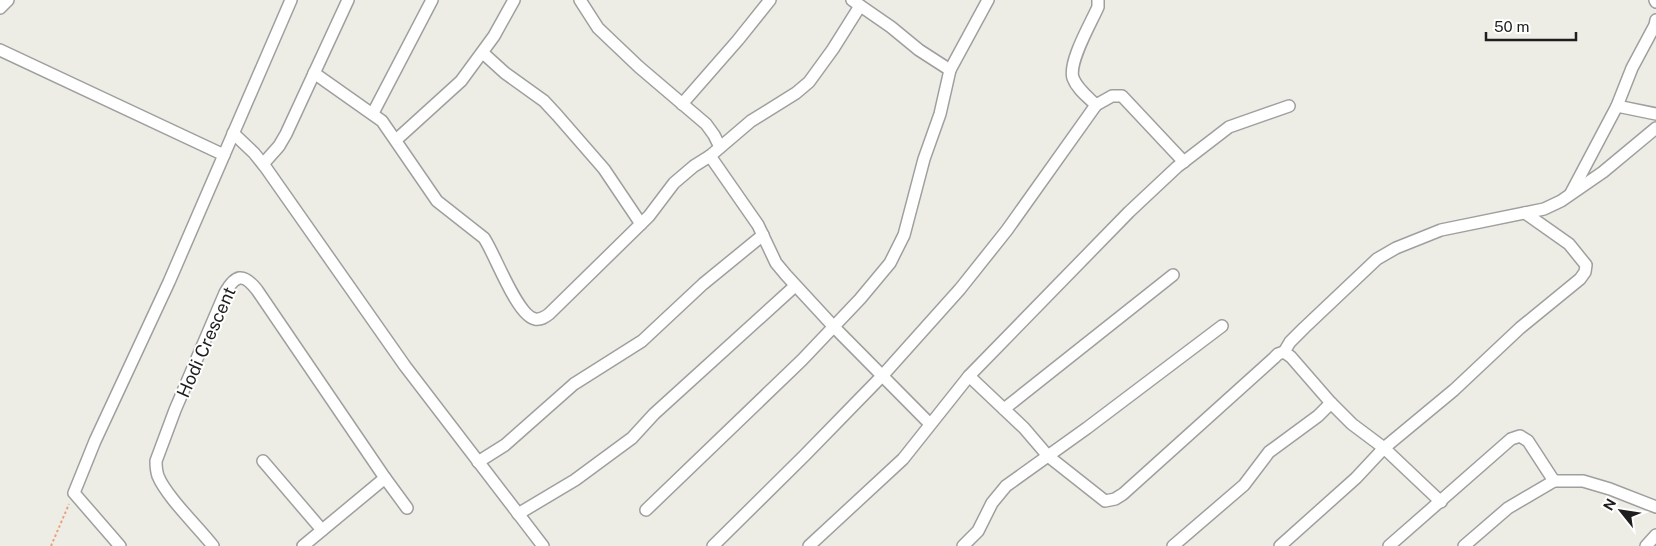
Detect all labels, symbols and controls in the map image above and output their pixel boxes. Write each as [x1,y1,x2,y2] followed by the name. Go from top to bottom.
[1486,10,1576,42] scale bar
[1494,18,1529,35] text: 50 m
[172,283,240,401] street label: Hodi Crescent
[1596,486,1646,536] north arrow
[1600,496,1619,513] text: N

